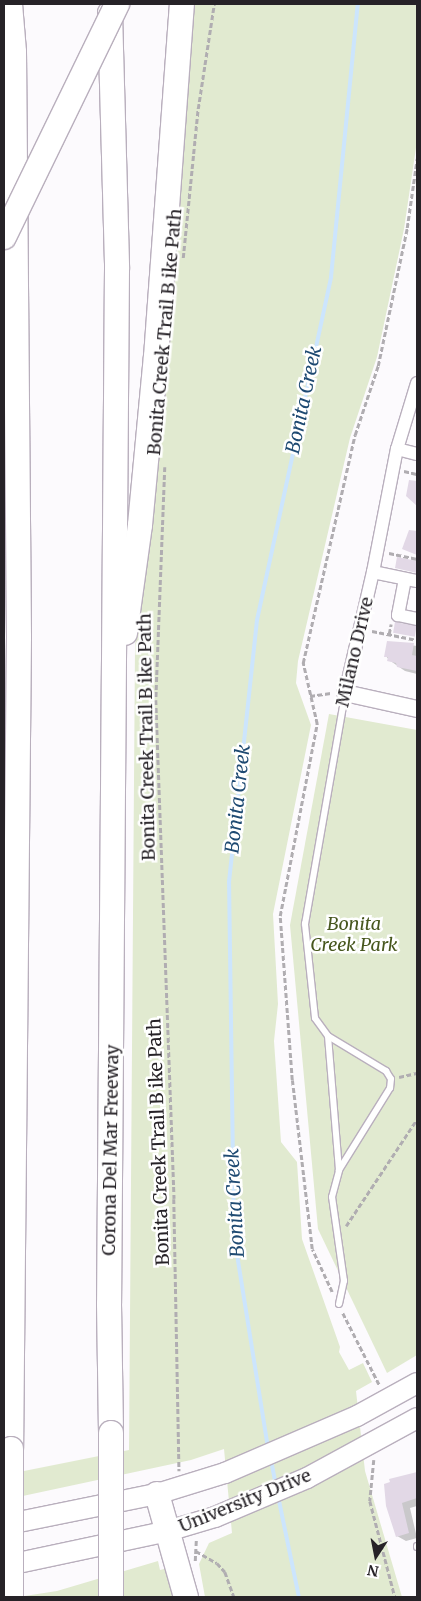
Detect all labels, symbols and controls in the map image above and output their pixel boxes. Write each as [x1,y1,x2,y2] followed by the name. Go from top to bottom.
[143,208,187,456] street label: Bonita Creek Trail B ike Path
[281,344,327,456] water label: Bonita Creek
[332,595,378,709] street label: Milano Drive
[134,613,160,861] street label: Bonita Creek Trail B ike Path
[221,743,255,855] water label: Bonita Creek
[310,914,398,956] park label: Bonita Creek Park
[144,1018,174,1266] street label: Bonita Creek Trail B ike Path
[98,1044,124,1256] street label: Corona Del Mar Freeway
[221,1148,249,1258] water label: Bonita Creek
[176,1465,314,1537] street label: University Drive
[351,1531,401,1581] north arrow
[366,1561,380,1581] text: N

